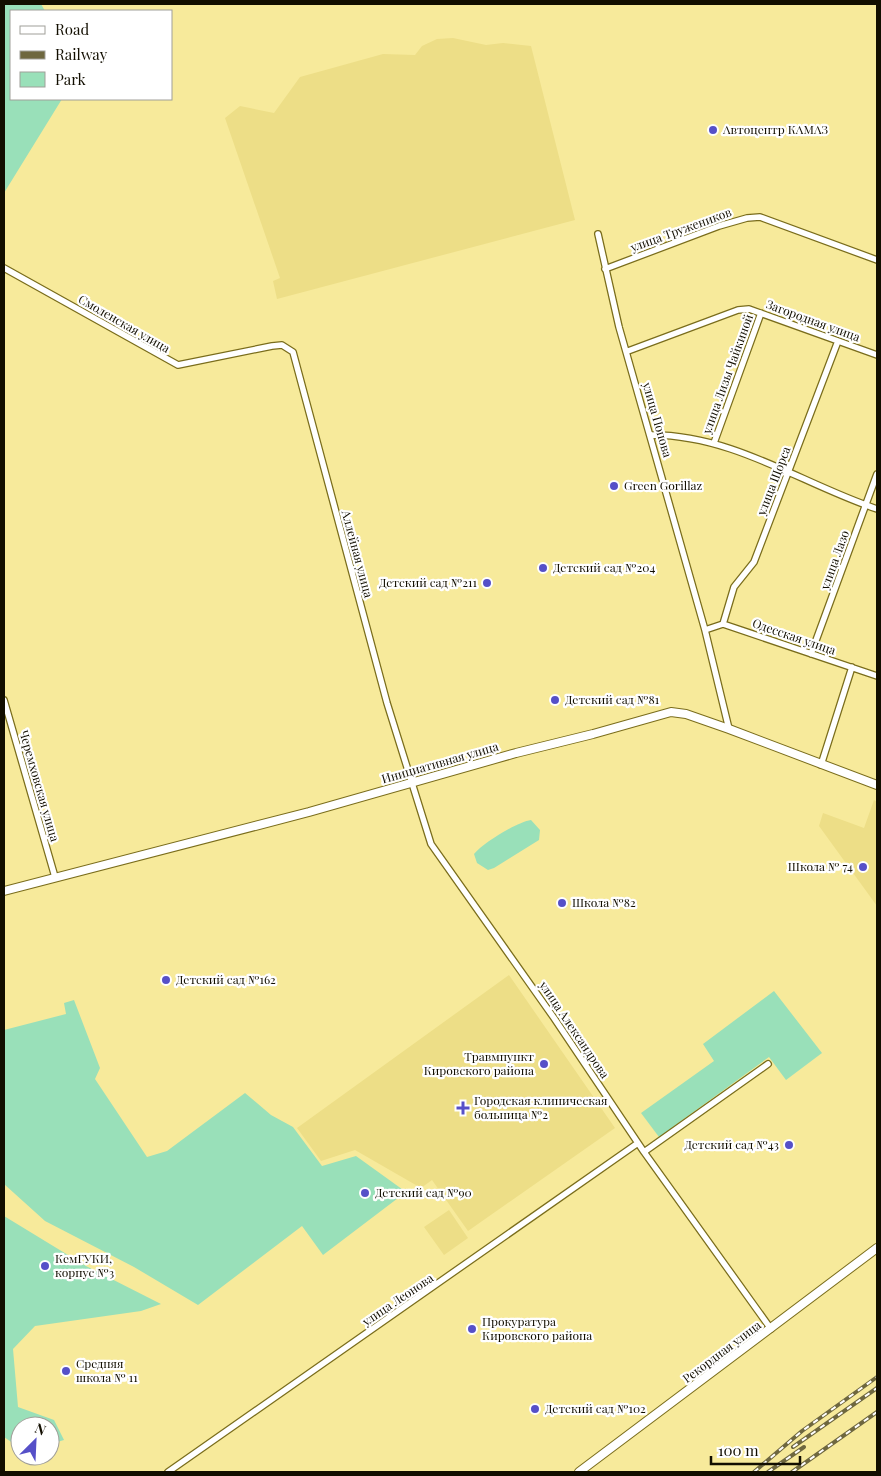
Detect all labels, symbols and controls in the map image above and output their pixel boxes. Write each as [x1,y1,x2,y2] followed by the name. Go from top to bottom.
[10,10,172,100] legend
[55,19,89,39] text: Road
[55,44,108,64] text: Railway
[55,69,87,89] text: Park
[722,121,828,137] place label: Автоцентр КАМАЗ
[707,124,719,136] marker: Автоцентр КАМАЗ
[627,203,734,255] street label: улица Тружеников
[76,290,173,356] street label: Смоленская улица
[764,296,863,345] street label: Загородная улица
[698,311,756,437] street label: улица Лизы Чайкиной
[639,379,676,459] street label: улица Попова
[752,444,794,518] street label: улица Щорса
[624,477,703,493] place label: Green Gorillaz
[608,480,620,492] marker: Green Gorillaz
[338,507,377,599] street label: Аллейная улица
[816,528,852,592] street label: улица Лазо
[553,559,655,575] place label: Детский сад №204
[537,562,549,574] marker: Детский сад №204
[379,574,478,590] place label: Детский сад №211
[481,577,493,589] marker: Детский сад №211
[750,614,838,658] street label: Одесская улица
[565,691,660,707] place label: Детский сад №81
[549,694,561,706] marker: Детский сад №81
[16,728,64,843] street label: Черемховская улица
[379,738,500,786] street label: Инициативная улица
[788,858,853,874] place label: Школа № 74
[857,861,869,873] marker: Школа № 74
[572,894,636,910] place label: Школа №82
[556,897,568,909] marker: Школа №82
[176,971,276,987] place label: Детский сад №162
[160,974,172,986] marker: Детский сад №162
[536,977,613,1081] street label: улица Александрова
[424,1048,534,1078] place label: Травмпункт Кировского района
[538,1058,550,1070] marker: Травмпункт Кировского района
[474,1092,608,1122] place label: Городская клиническая больница №2
[456,1101,470,1115] marker: Городская клиническая больница №2
[684,1136,779,1152] place label: Детский сад №43
[783,1139,795,1151] marker: Детский сад №43
[375,1184,472,1200] place label: Детский сад №90
[359,1187,371,1199] marker: Детский сад №90
[55,1250,114,1280] place label: КемГУКИ, корпус №3
[39,1260,51,1272] marker: КемГУКИ, корпус №3
[358,1269,436,1329] street label: улица Леонова
[482,1313,592,1343] place label: Прокуратура Кировского района
[679,1316,764,1386] street label: Рекордная улица
[466,1323,478,1335] marker: Прокуратура Кировского района
[76,1355,138,1385] place label: Средняя школа № 11
[60,1365,72,1377] marker: Средняя школа № 11
[545,1400,646,1416] place label: Детский сад №102
[529,1403,541,1415] marker: Детский сад №102
[10,1416,60,1466] north arrow
[32,1418,49,1439] text: N
[711,1434,800,1466] scale bar
[718,1440,759,1460] text: 100 m

